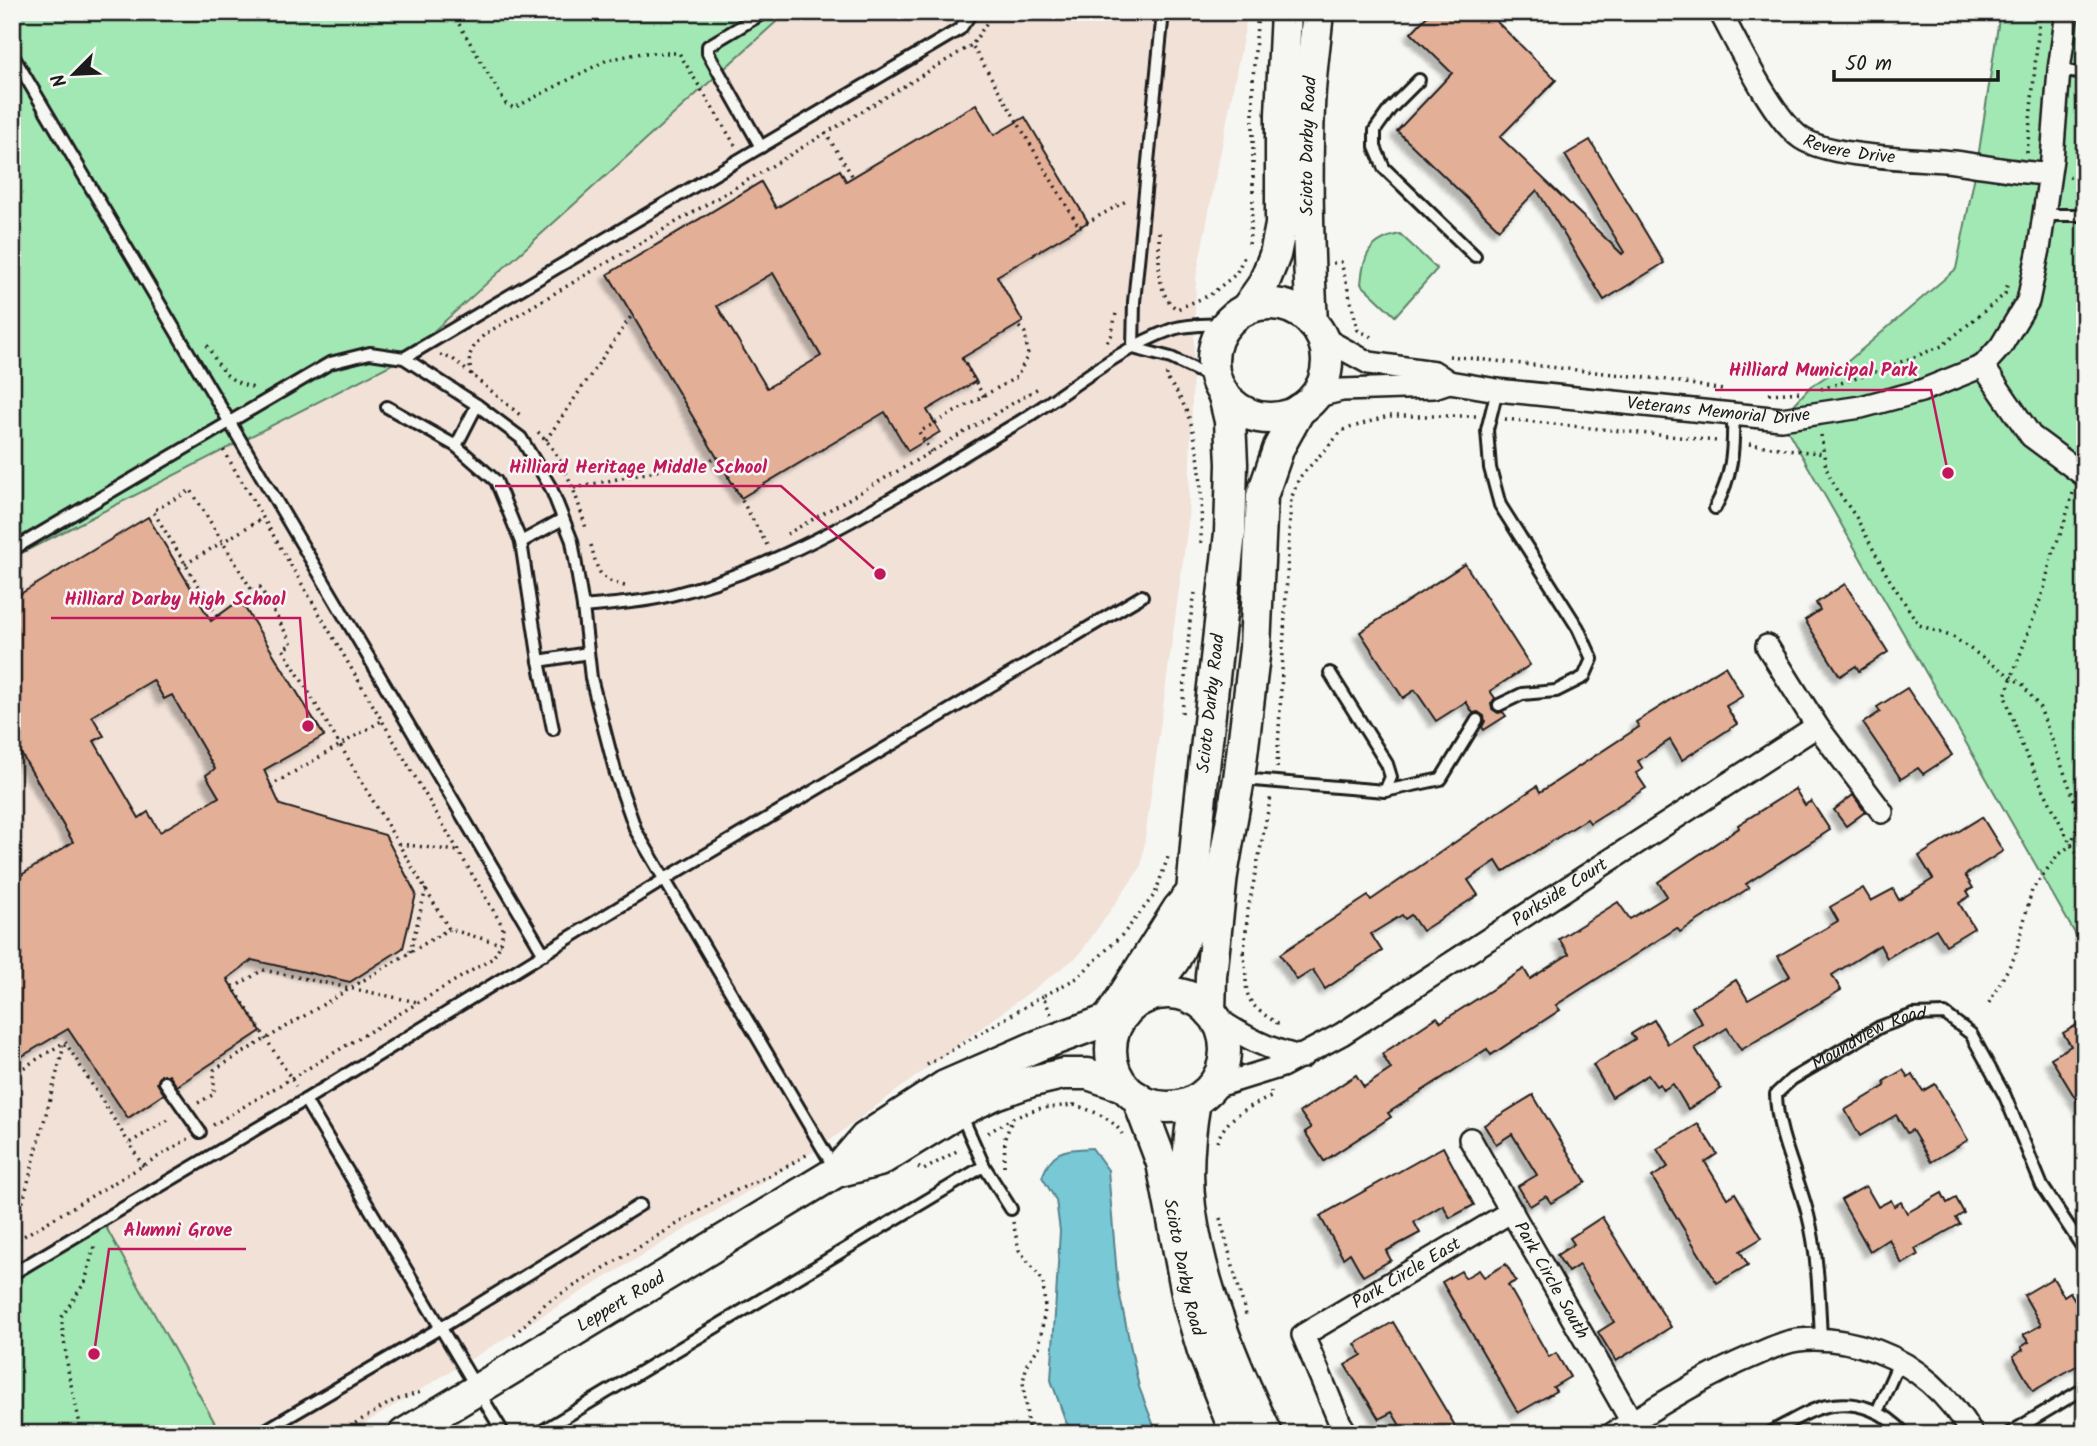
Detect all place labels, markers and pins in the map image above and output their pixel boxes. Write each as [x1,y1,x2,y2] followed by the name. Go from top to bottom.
[1715,350,1931,390] callout: Hilliard Municipal Park
[495,446,781,486] callout: Hilliard Heritage Middle School
[51,578,300,618] callout: Hilliard Darby High School
[109,1209,246,1249] callout: Alumni Grove

